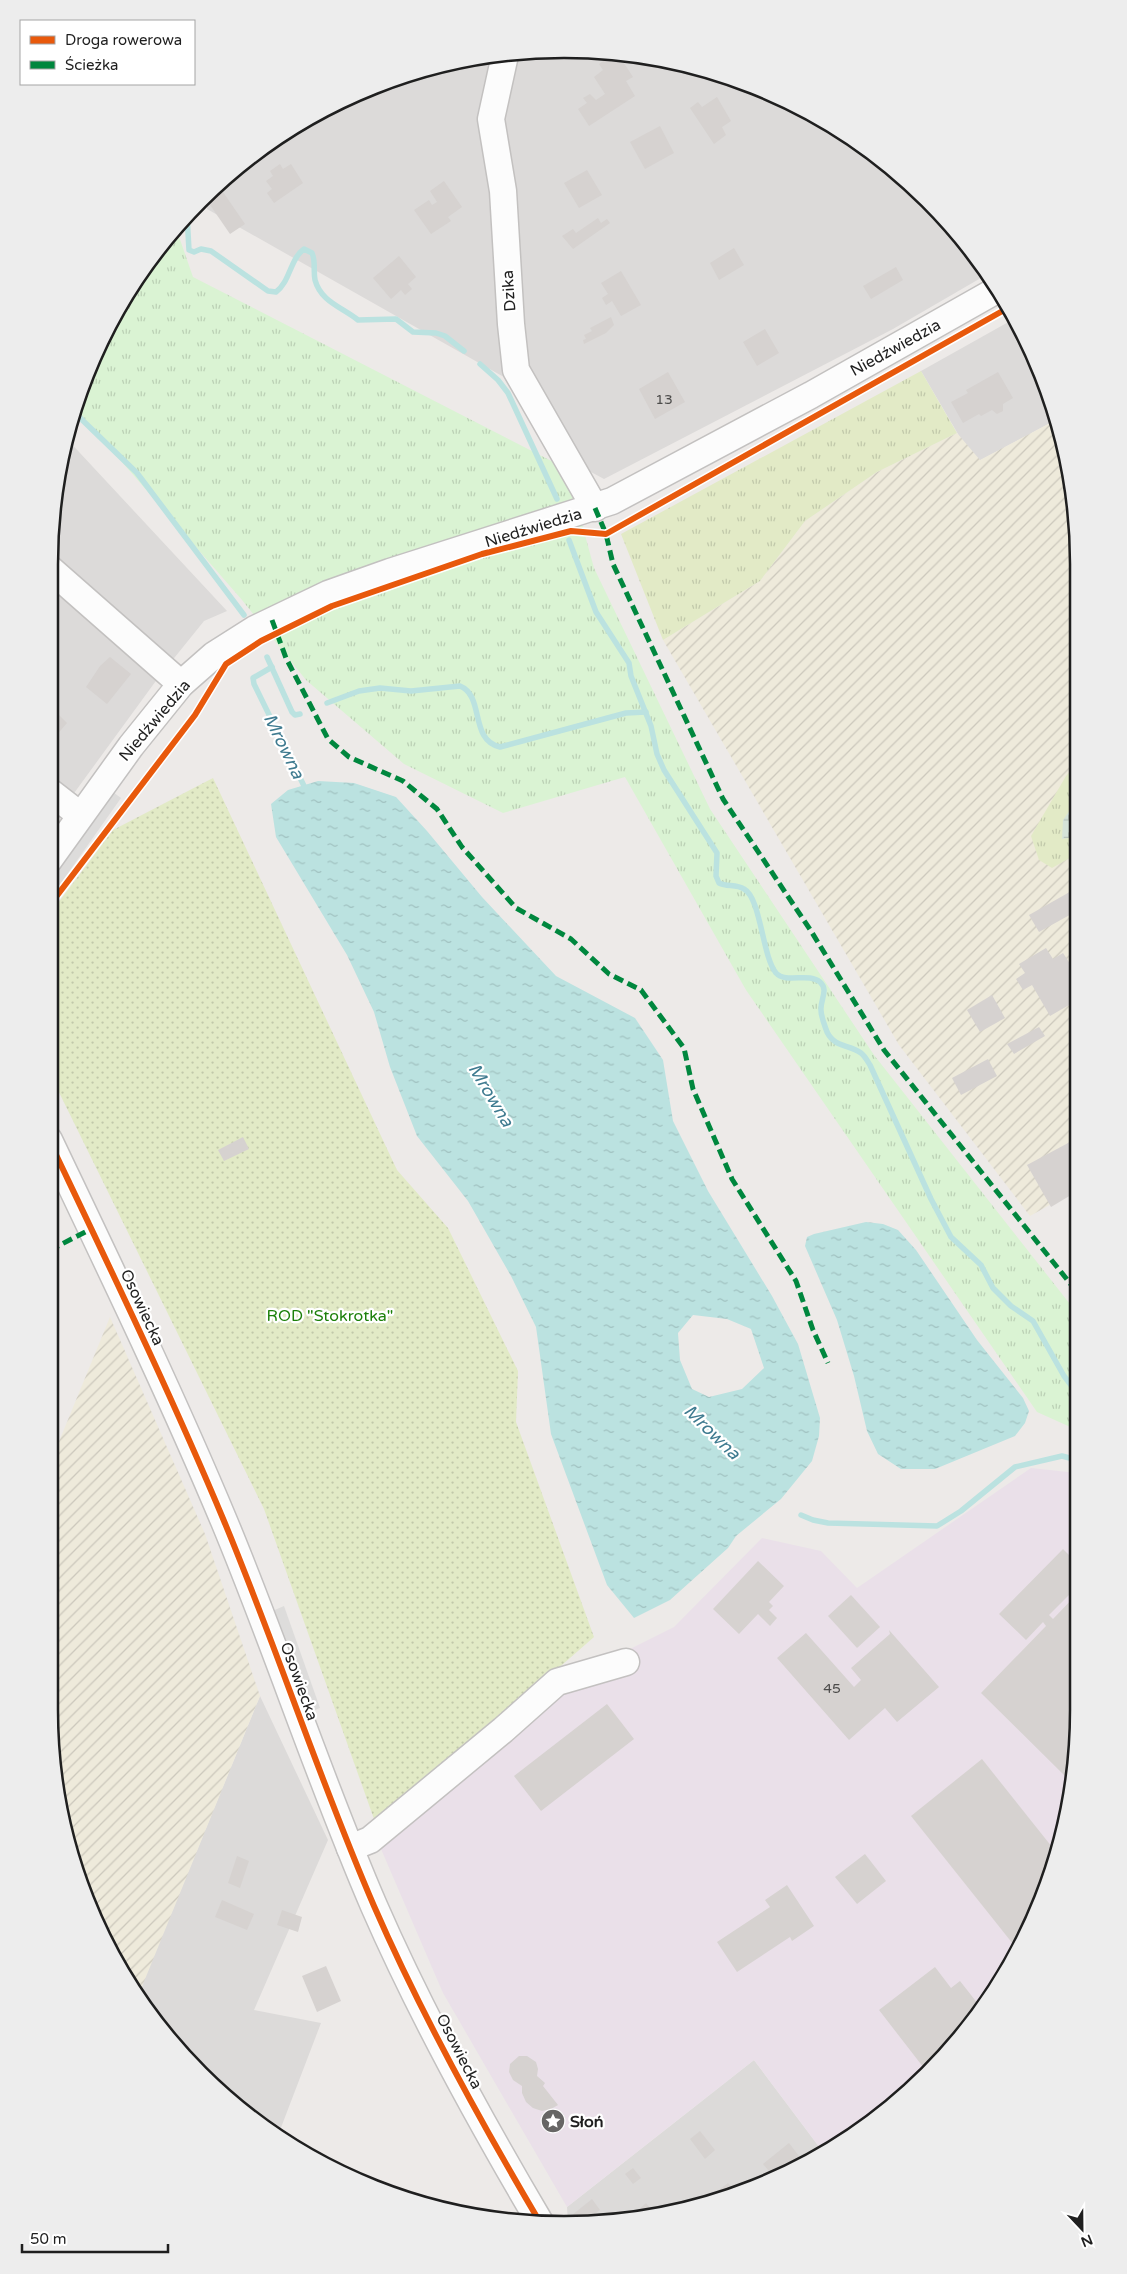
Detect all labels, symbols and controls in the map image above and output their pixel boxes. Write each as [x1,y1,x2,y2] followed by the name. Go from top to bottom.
[20,20,195,85] legend
[65,31,182,49] text: Droga rowerowa
[65,56,118,74] text: Ścieżka
[498,270,520,312] street label: Dzika
[847,315,944,381] street label: Niedźwiedzia
[655,391,673,408] house number: 13
[482,504,584,552] street label: Niedźwiedzia
[115,676,195,766] street label: Niedźwiedzia
[259,710,310,783] water label: Mrowna
[464,1059,519,1131] water label: Mrowna
[116,1266,168,1349] street label: Osowiecka
[267,1306,393,1326] park label: ROD "Stokrotka"
[679,1400,745,1465] water label: Mrowna
[276,1639,322,1723] street label: Osowiecka
[823,1680,841,1697] house number: 45
[432,2010,487,2093] street label: Osowiecka
[540,2108,566,2134] place icon: Słoń
[570,2112,603,2132] place label: Słoń
[1057,2204,1107,2254] north arrow
[22,2222,169,2254] scale bar
[30,2230,67,2248] text: 50 m
[1078,2231,1095,2251] text: N

